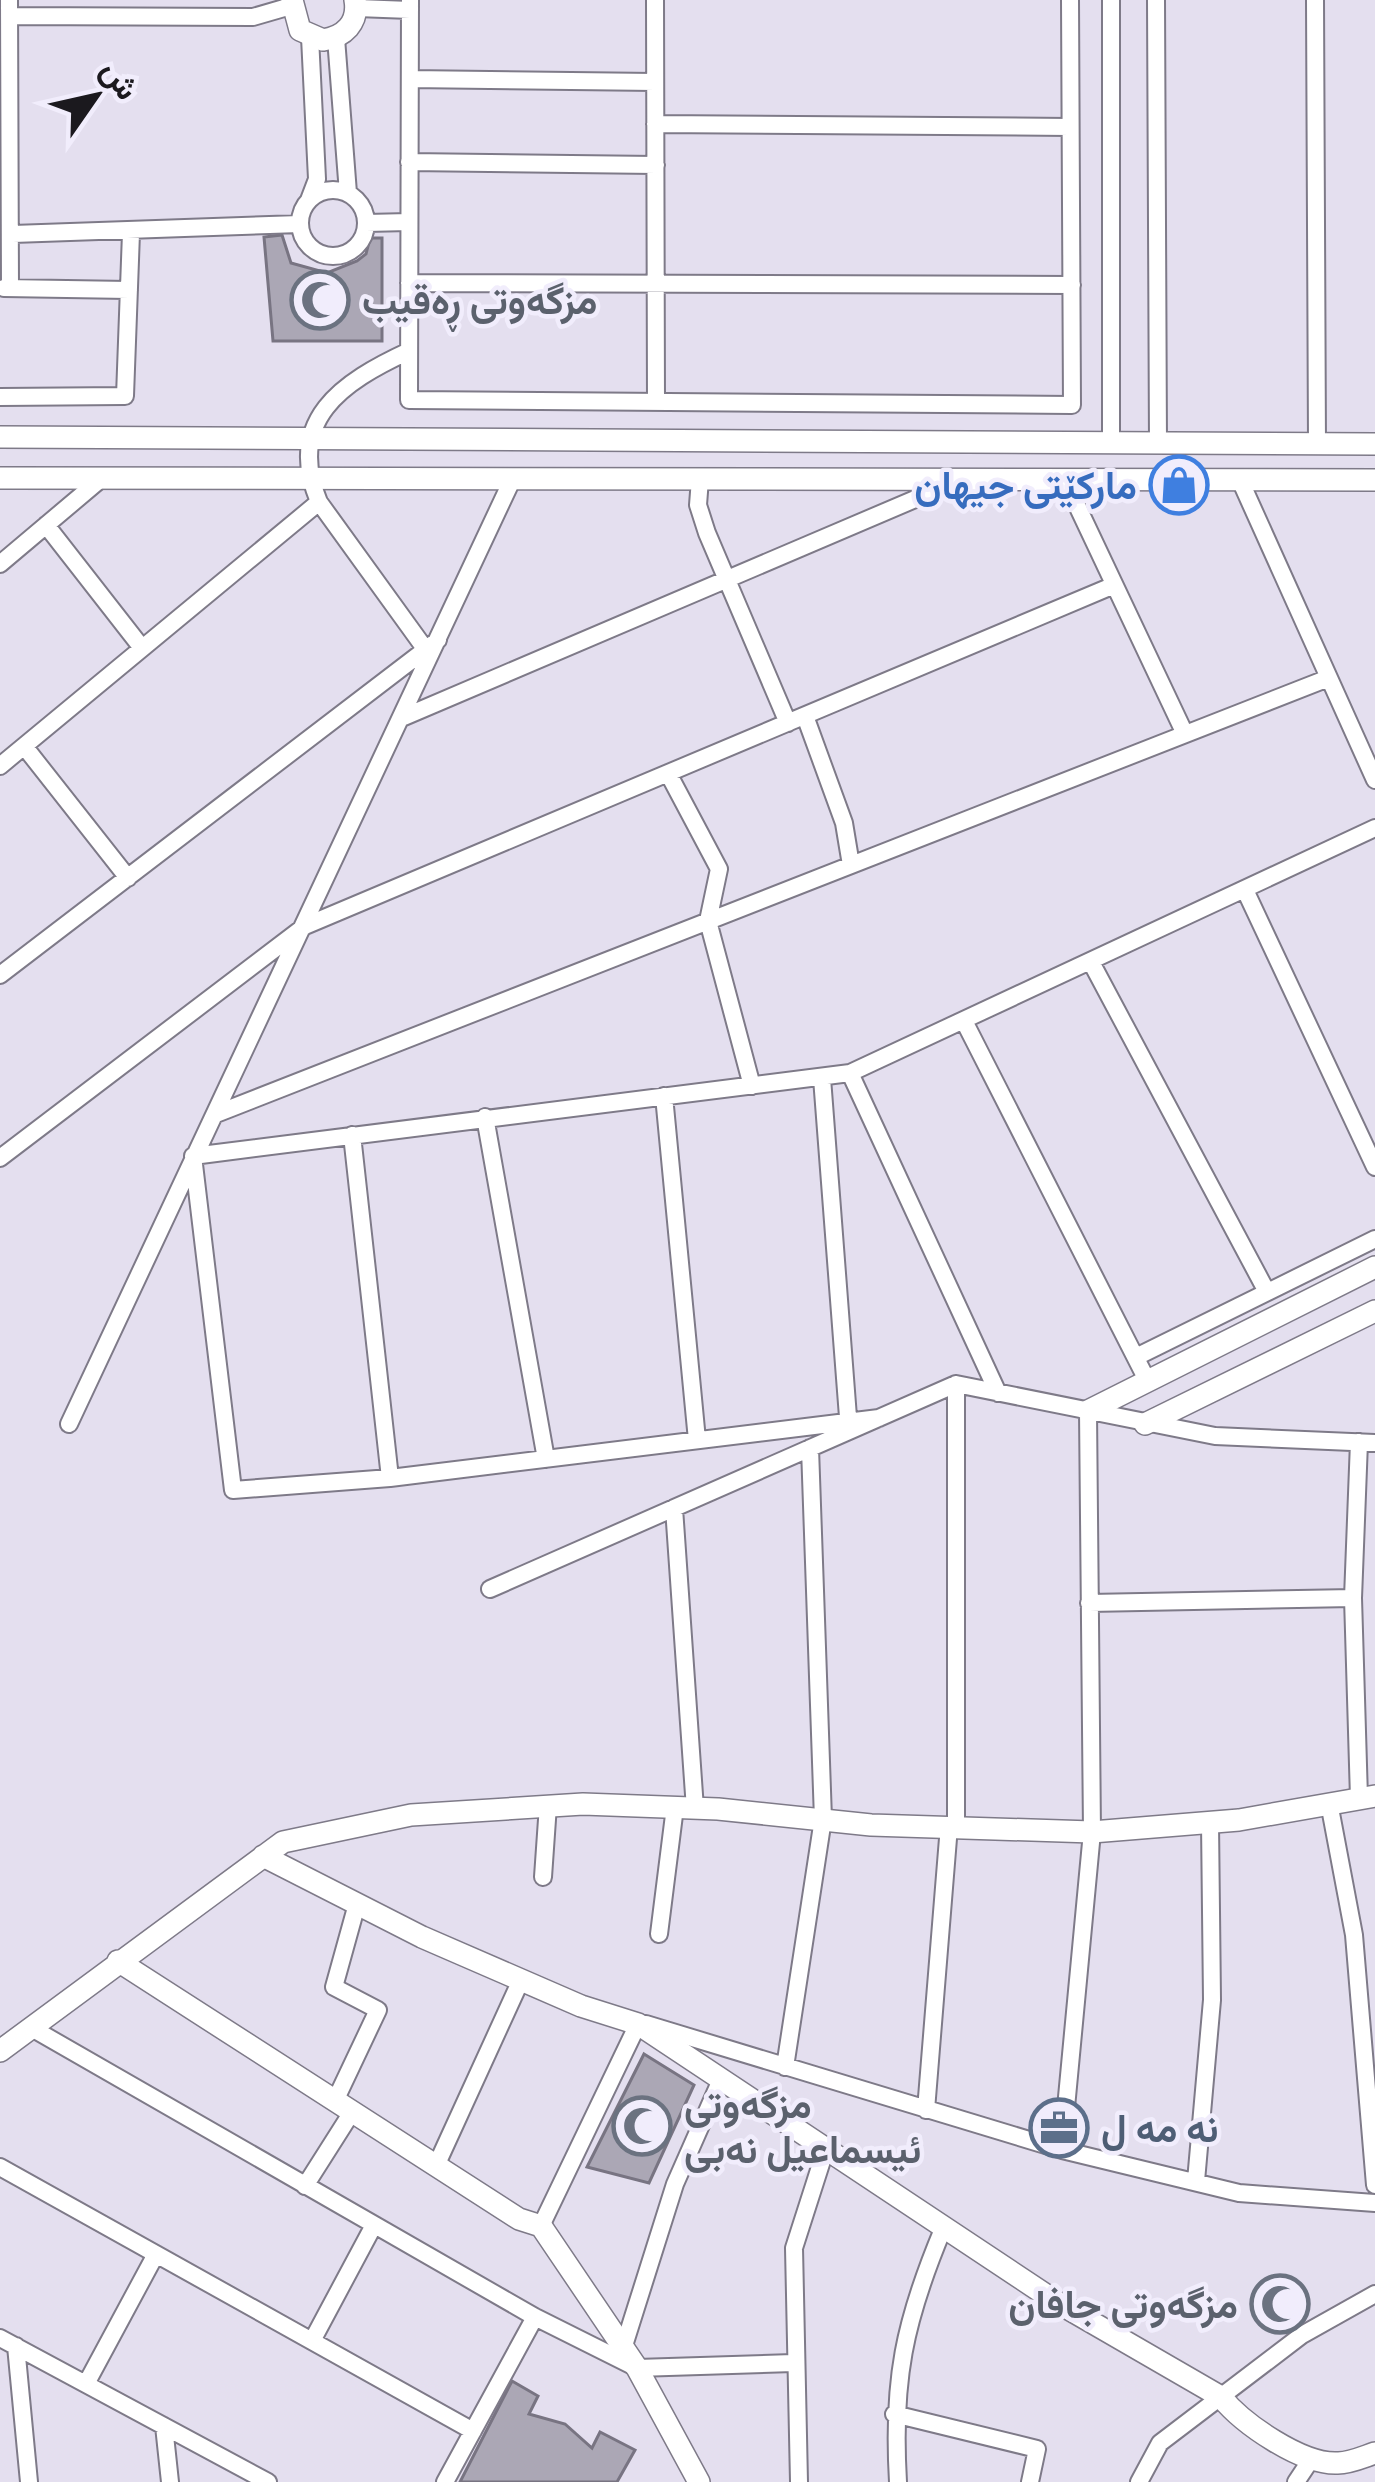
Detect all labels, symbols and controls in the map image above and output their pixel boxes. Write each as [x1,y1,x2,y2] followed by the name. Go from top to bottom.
[36,36,156,156] north arrow
[92,52,149,107] text: ش
[289,269,351,331] mosque icon: مزگەوتی ڕەقیب
[362,276,597,332] place label: مزگەوتی ڕەقیب
[1148,454,1210,516] shop icon: مارکێتی جیهان
[914,461,1137,510] place label: مارکێتی جیهان
[684,2080,921,2173] place label: مزگەوتی ئیسماعیل نەبی
[611,2095,673,2157] mosque icon: مزگەوتی ئیسماعیل نەبی
[1028,2097,1090,2159] office icon: نه مه ل
[1101,2104,1219,2152] place label: نه مه ل
[1249,2273,1311,2335] mosque icon: مزگەوتی جافان
[1008,2280,1238,2329] place label: مزگەوتی جافان

